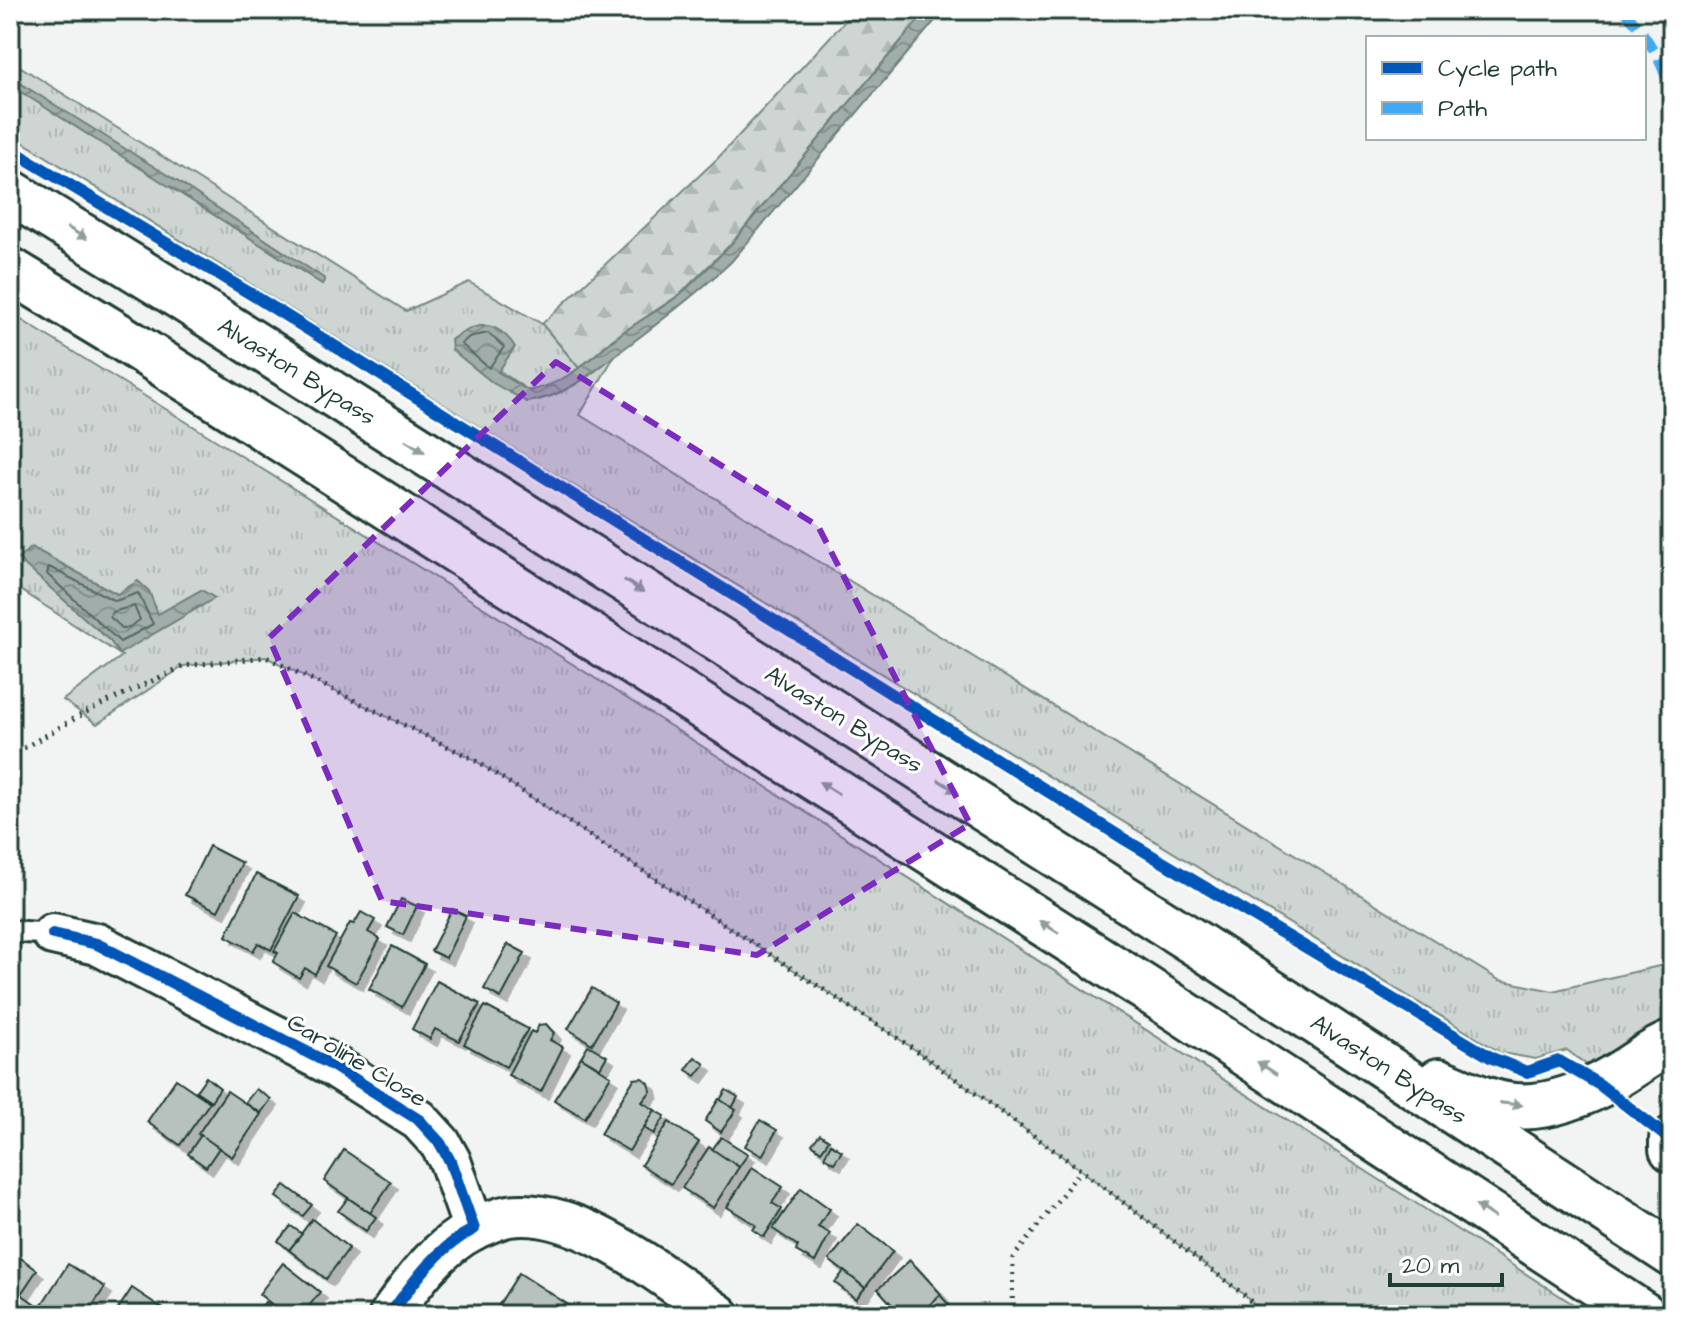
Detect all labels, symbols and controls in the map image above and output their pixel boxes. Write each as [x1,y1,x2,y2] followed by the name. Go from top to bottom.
[1366,36,1646,140] legend
[1438,52,1557,87] text: Cycle path
[1438,92,1487,126] text: Path
[66,226,88,240] one-way arrow
[210,310,382,435] street label: Alvaston Bypass
[404,439,426,453] one-way arrow
[624,578,645,593] one-way arrow
[757,658,929,783] street label: Alvaston Bypass
[937,778,959,792] one-way arrow
[819,780,840,795] one-way arrow
[1038,921,1060,935] one-way arrow
[280,1006,433,1116] street label: Caroline Close
[1303,1006,1473,1134] street label: Alvaston Bypass
[1257,1061,1278,1076] one-way arrow
[1498,1098,1523,1111] one-way arrow
[1474,1204,1495,1219] one-way arrow
[1390,1237,1502,1287] scale bar
[1402,1249,1459,1283] text: 20 m

